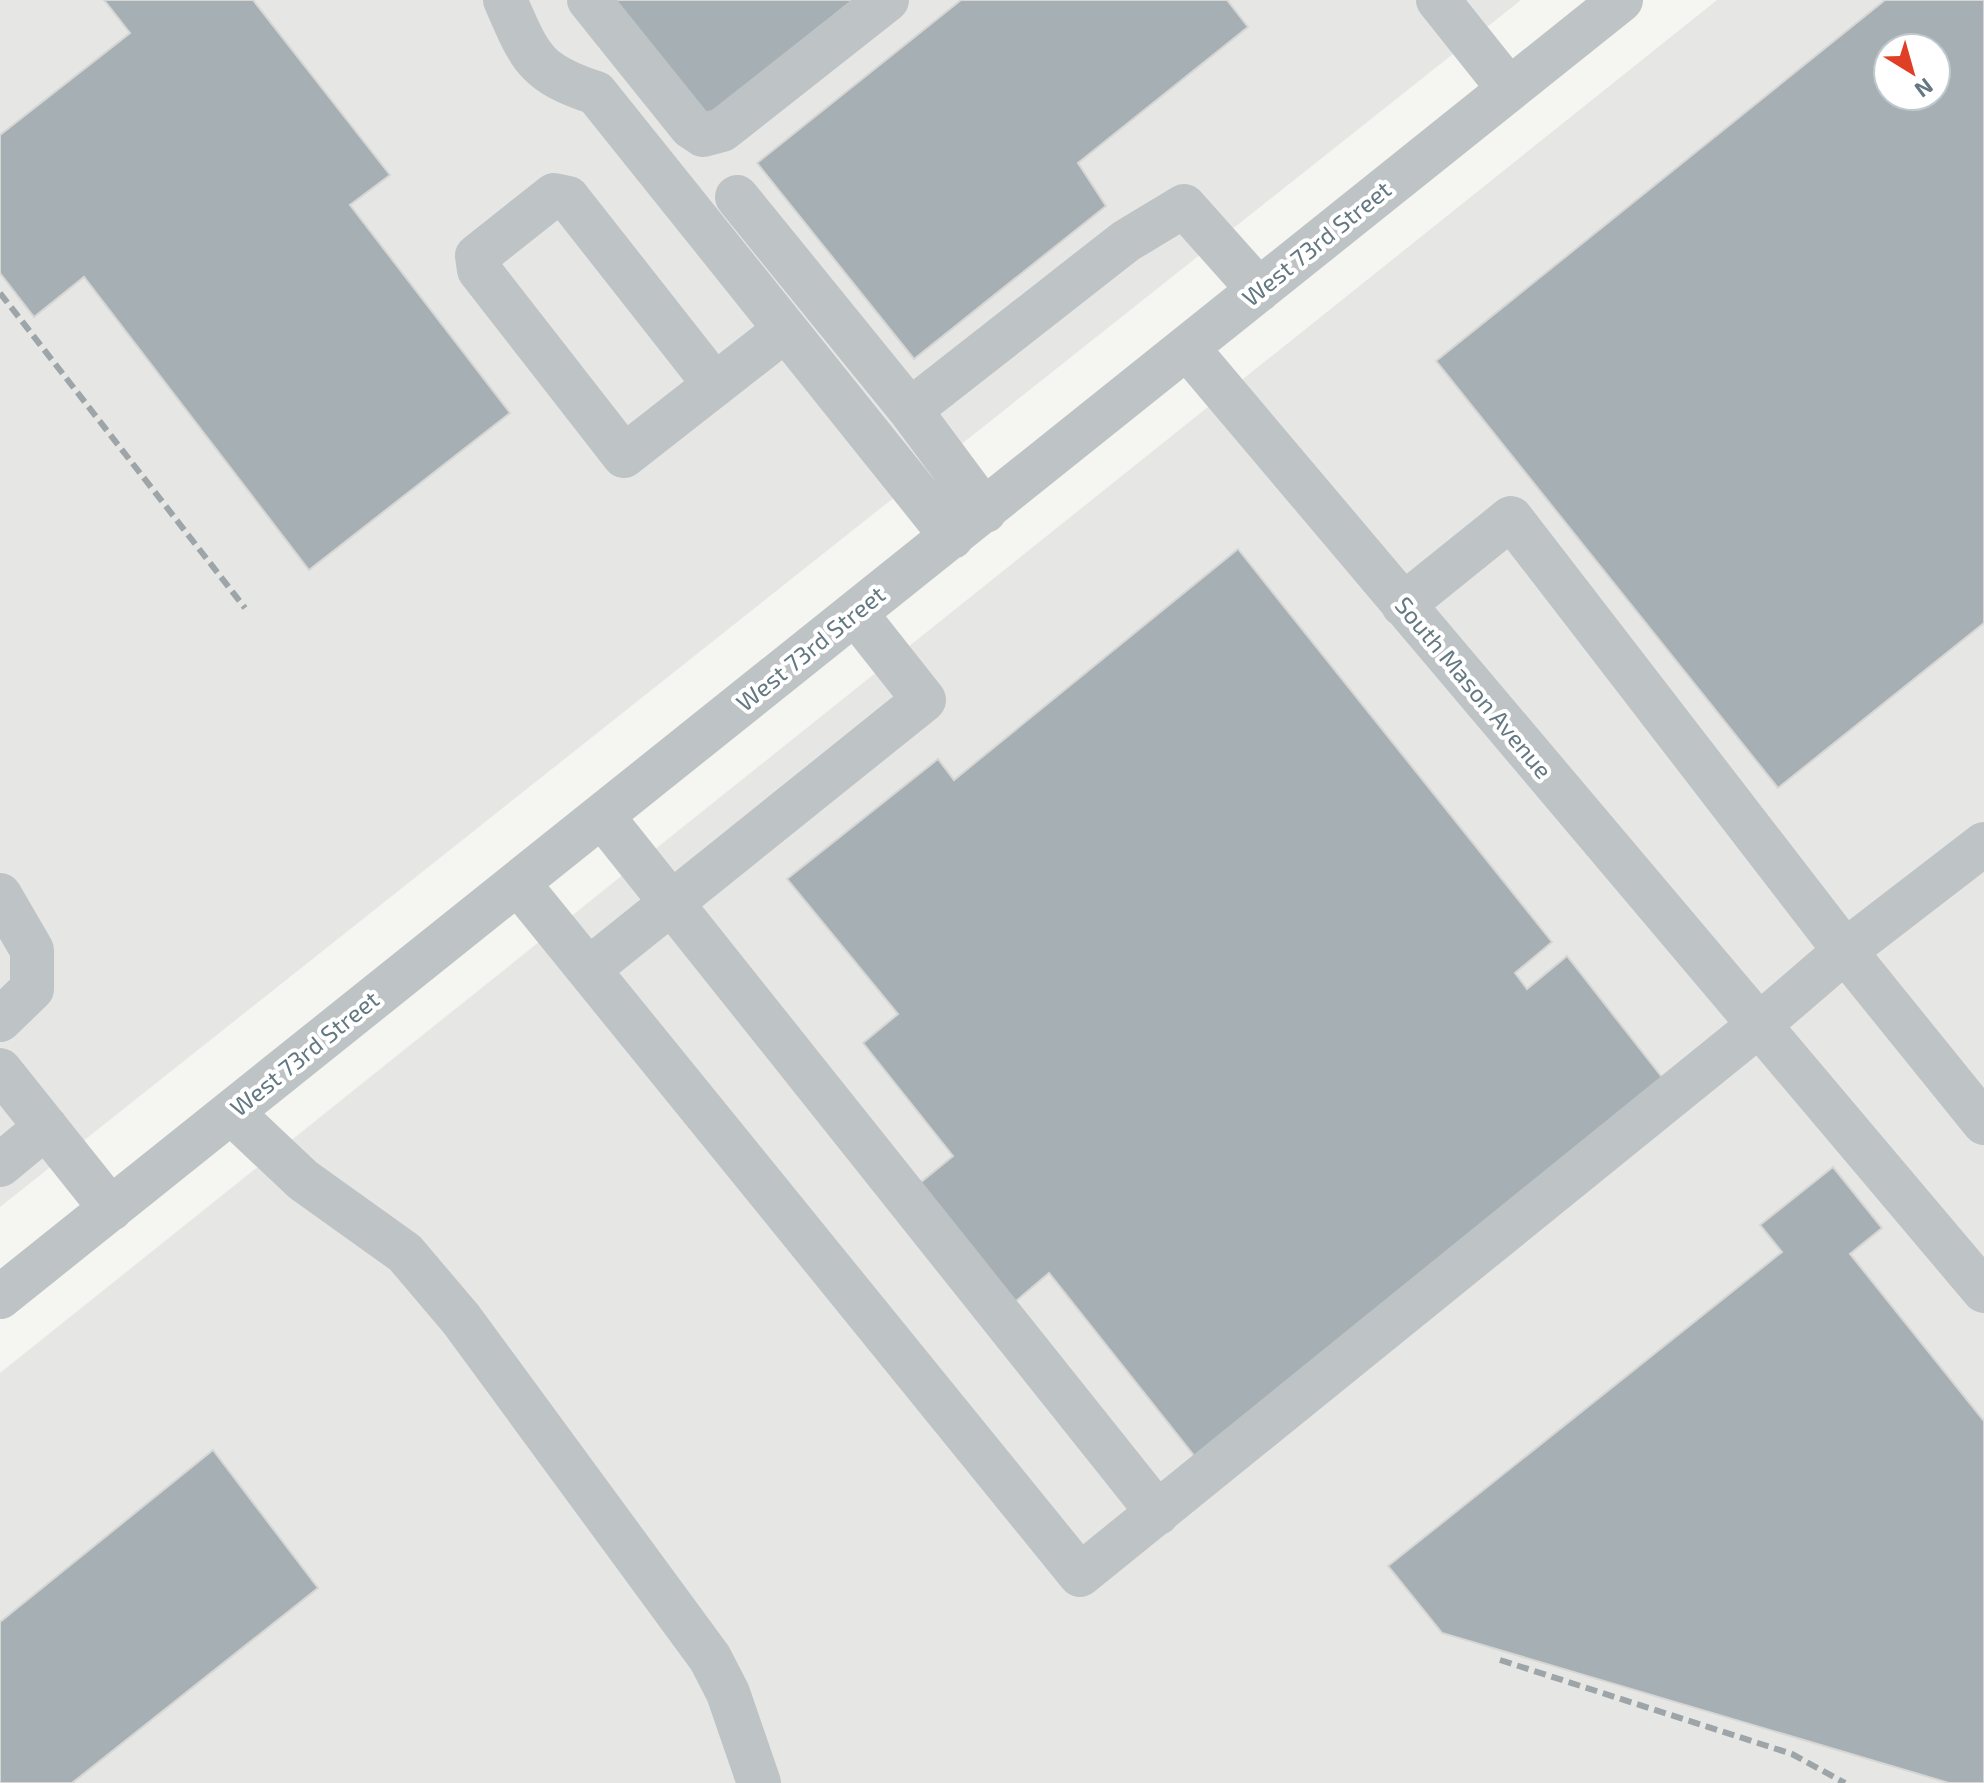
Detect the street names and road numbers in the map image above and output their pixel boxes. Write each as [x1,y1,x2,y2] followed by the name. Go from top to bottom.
[1236,174,1396,312] street label: West 73rd Street
[730,579,890,717] street label: West 73rd Street
[1390,590,1559,784] street label: South Mason Avenue
[224,984,384,1122] street label: West 73rd Street

